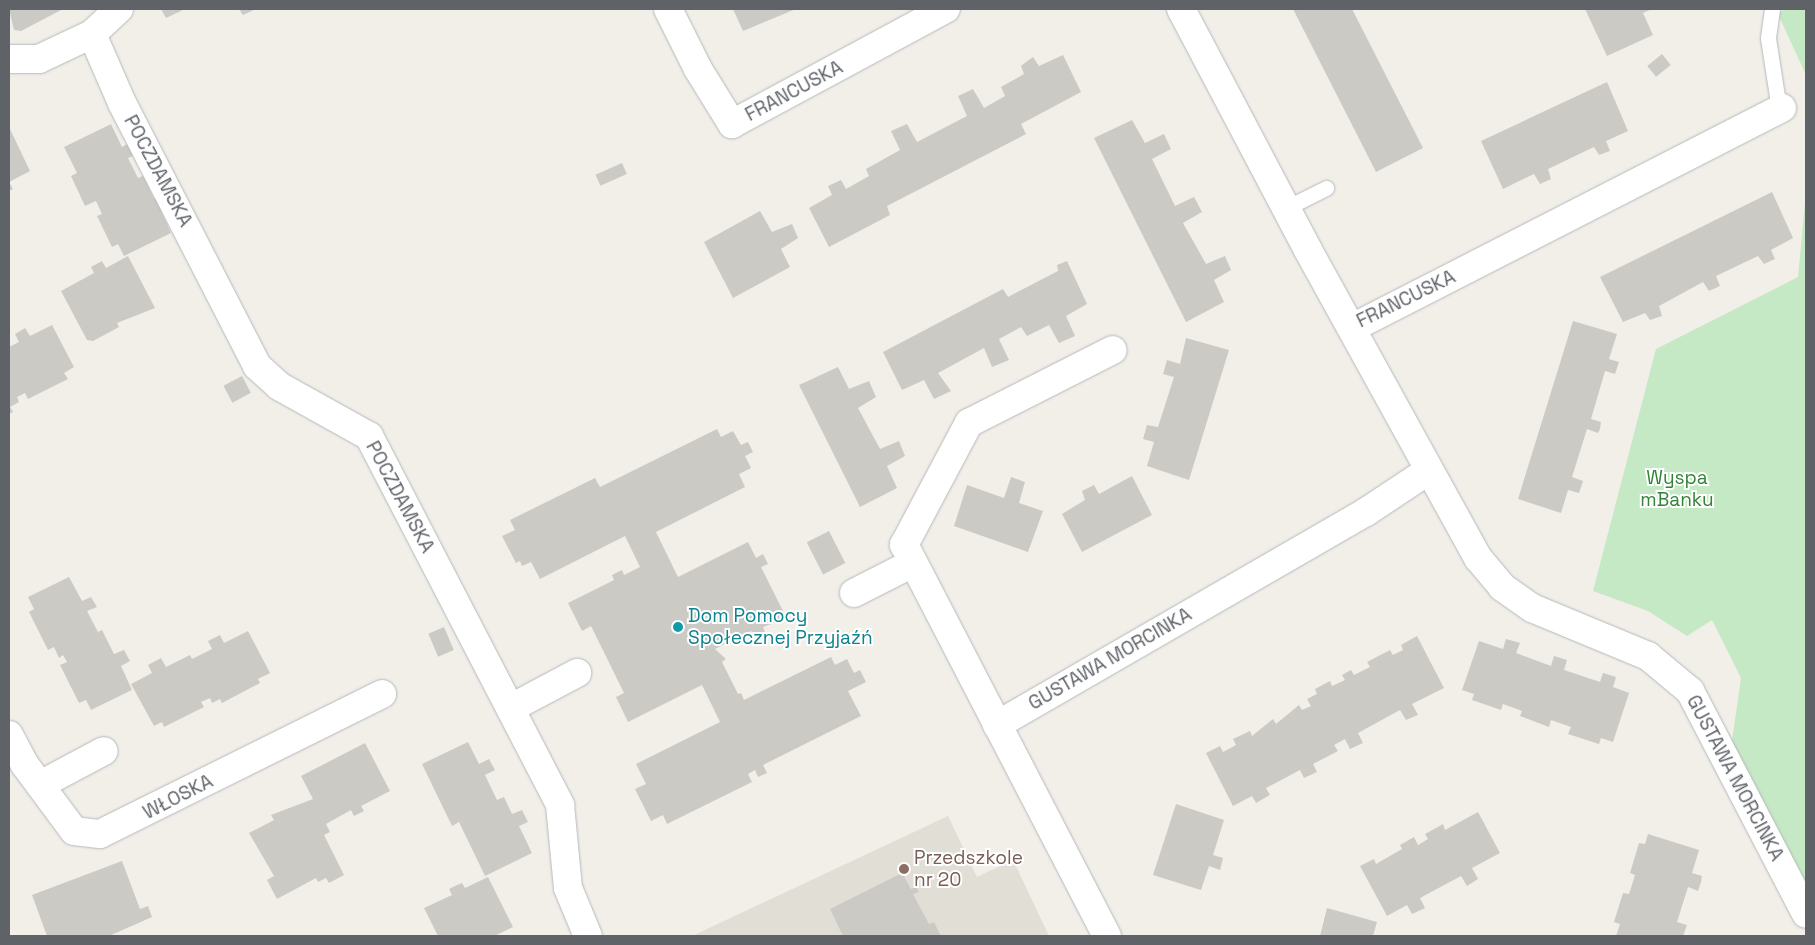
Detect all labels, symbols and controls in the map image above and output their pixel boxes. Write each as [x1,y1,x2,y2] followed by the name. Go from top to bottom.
[741,56,847,126] street label: FRANCUSKA
[119,111,197,231] street label: POCZDAMSKA
[1353,265,1459,333] street label: FRANCUSKA
[361,437,439,557] street label: POCZDAMSKA
[1640,467,1714,511] park label: Wyspa mBanku
[1024,603,1196,715] street label: GUSTAWA MORCINKA
[688,605,873,649] place label: Dom Pomocy Społecznej Przyjaźń
[672,621,684,633] marker: Dom Pomocy Społecznej Przyjaźń
[1682,691,1788,865] street label: GUSTAWA MORCINKA
[139,770,217,824] street label: WŁOSKA
[914,847,1023,891] place label: Przedszkole nr 20
[898,863,910,875] marker: Przedszkole nr 20

